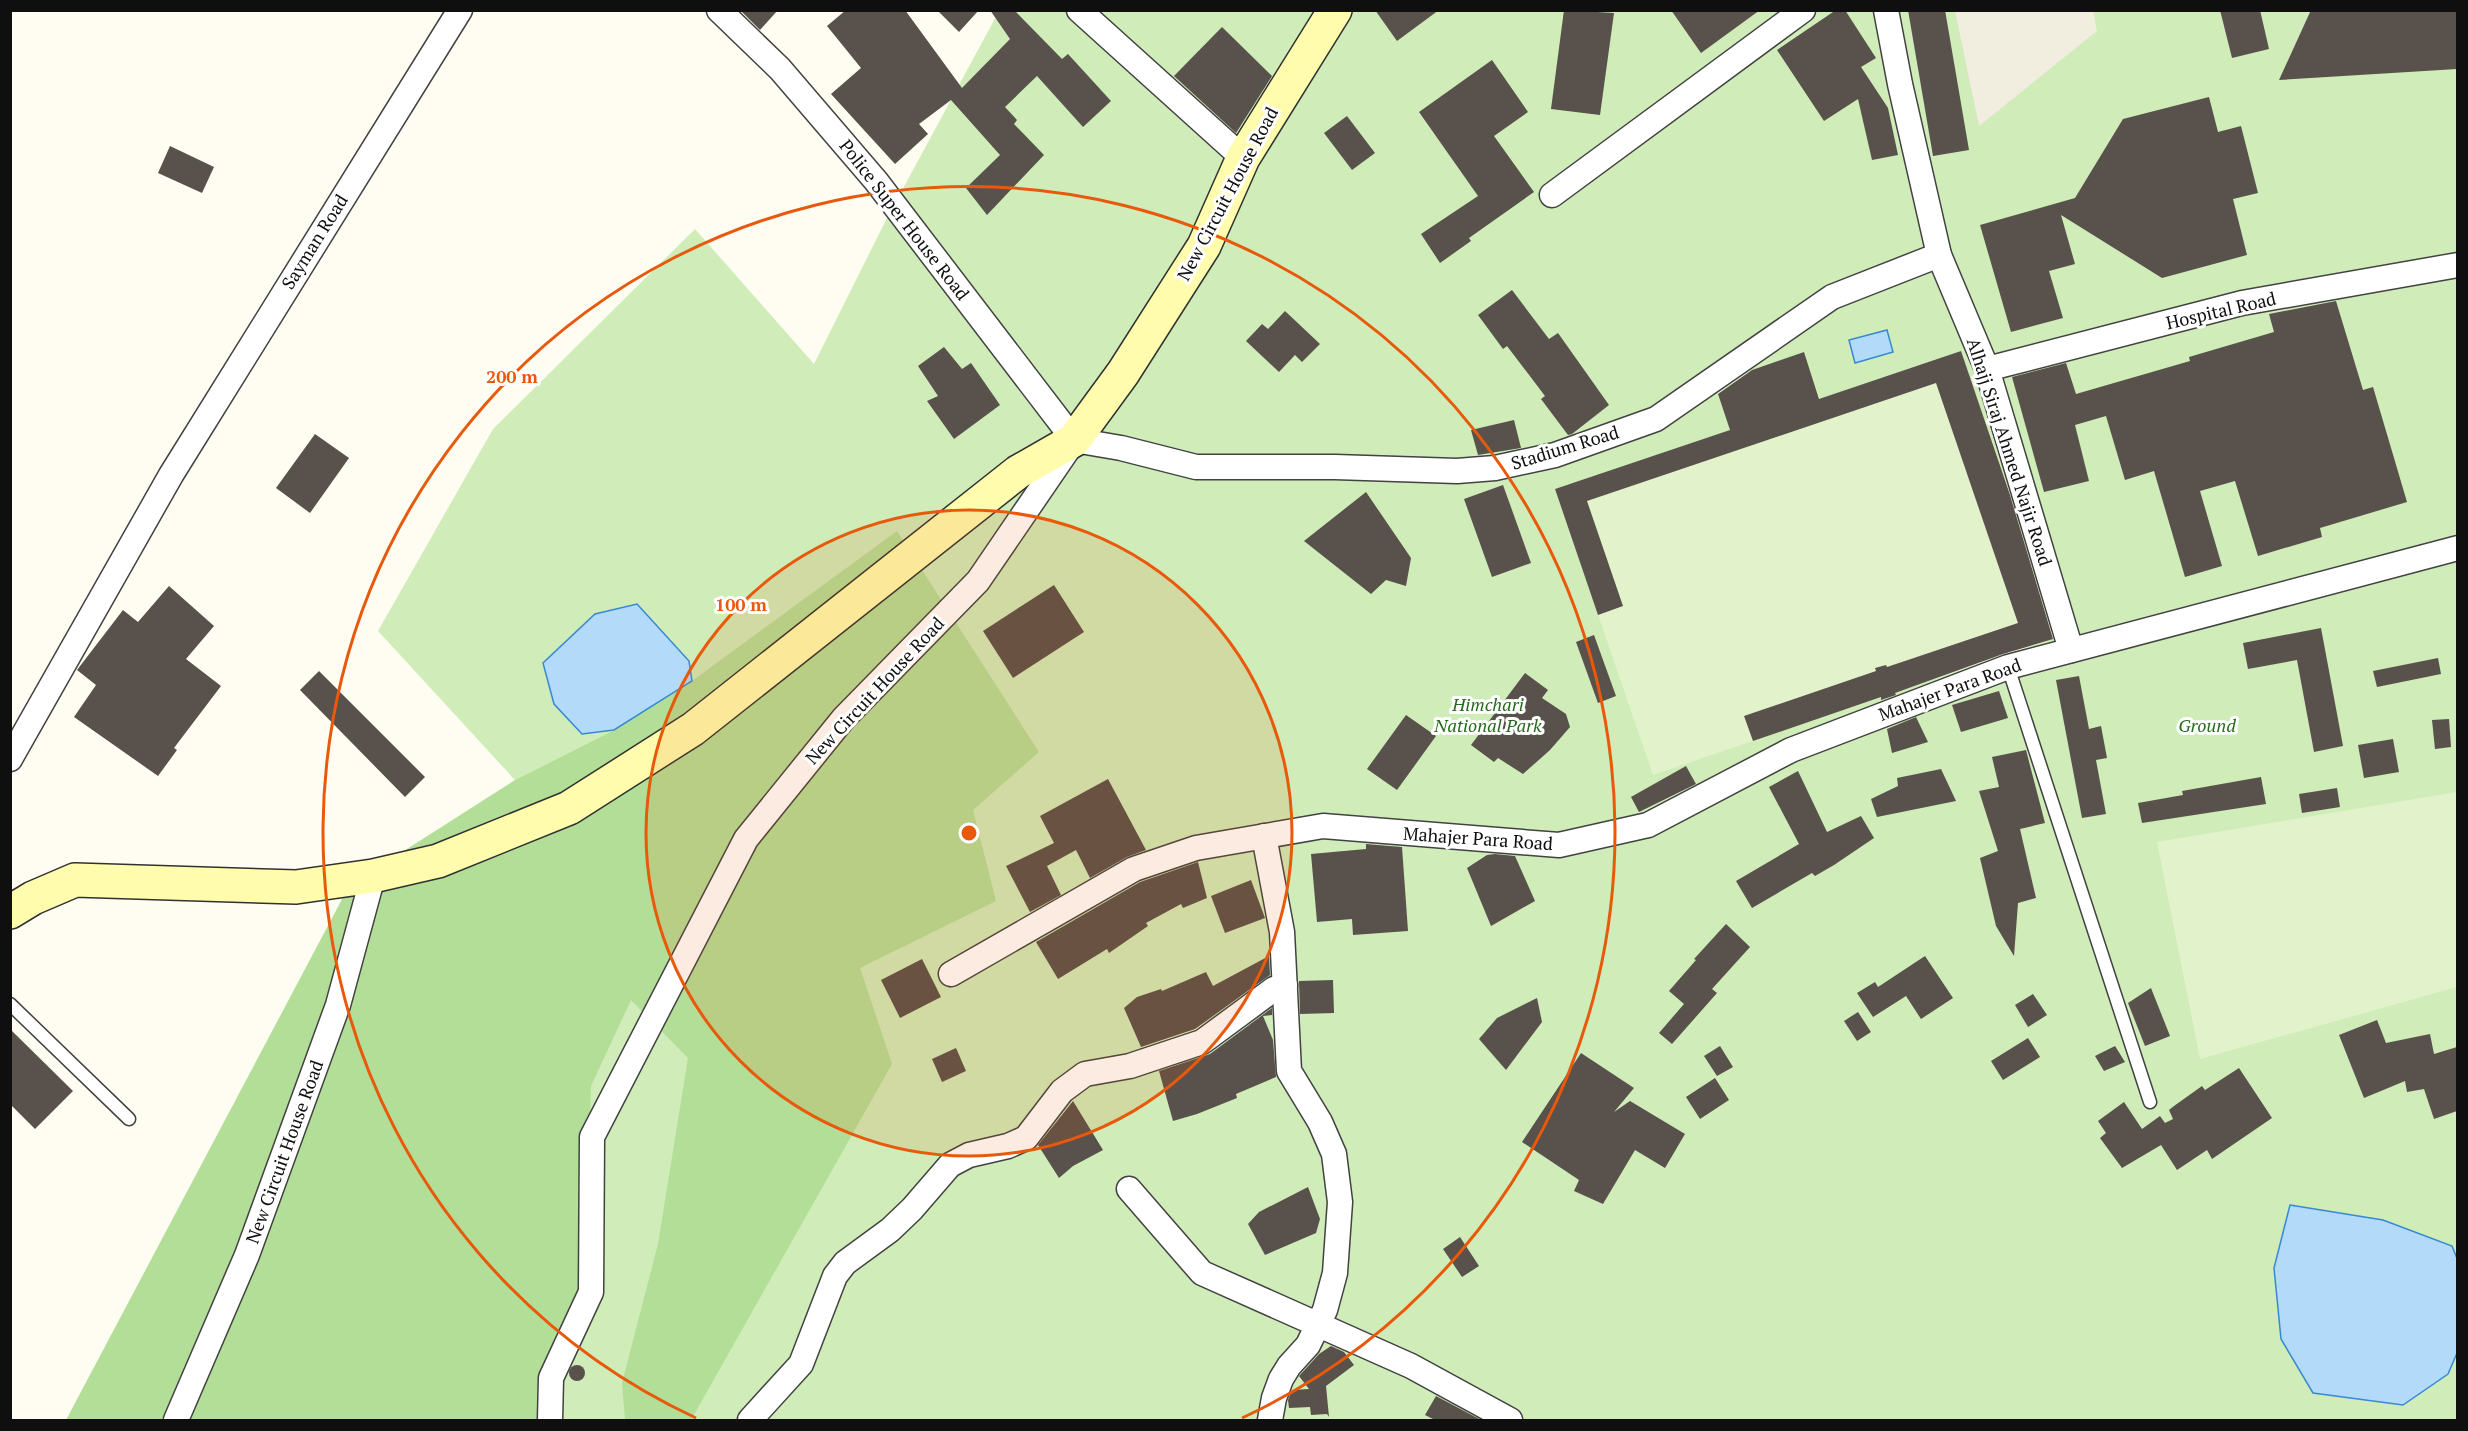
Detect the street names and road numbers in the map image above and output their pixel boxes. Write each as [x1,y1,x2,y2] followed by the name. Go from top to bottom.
[1171,102,1283,285] street label: New Circuit House Road
[834,134,975,305] street label: Police Super House Road
[275,189,353,293] street label: Sayman Road
[2163,286,2278,334] street label: Hospital Road
[1962,335,2058,569] street label: Alhajj Siraj Ahmed Najir Road
[1508,419,1621,475] street label: Stadium Road
[799,611,949,769] street label: New Circuit House Road
[1875,652,2024,726] street label: Mahajer Para Road
[1402,821,1554,855] street label: Mahajer Para Road
[240,1057,328,1247] street label: New Circuit House Road

